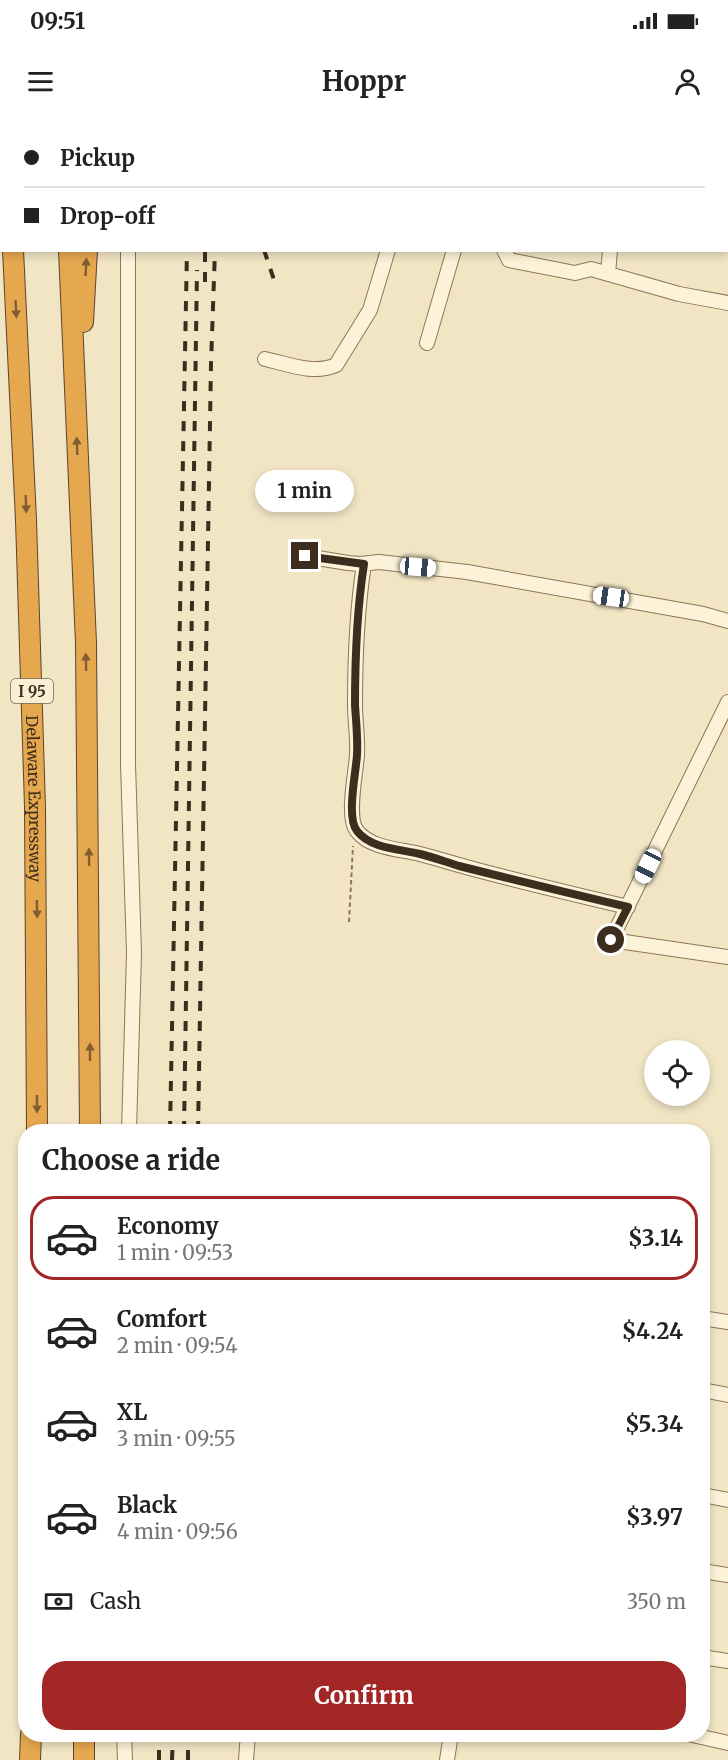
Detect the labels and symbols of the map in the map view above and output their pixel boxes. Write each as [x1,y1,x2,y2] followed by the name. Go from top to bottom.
[81,257,90,276] one-way arrow
[11,299,20,318] one-way arrow
[72,436,81,455] one-way arrow
[256,469,354,511] callout: 1 min
[21,494,30,513] one-way arrow
[291,542,318,569] route end
[399,556,437,578] car
[592,586,630,608] car
[81,652,91,671] one-way arrow
[11,679,53,703] road number: I 95
[22,715,45,883] street label: Delaware Expressway
[632,846,664,886] car
[84,847,93,866] one-way arrow
[32,899,41,918] one-way arrow
[597,926,624,953] route start
[85,1042,95,1061] one-way arrow
[32,1094,42,1113] one-way arrow

